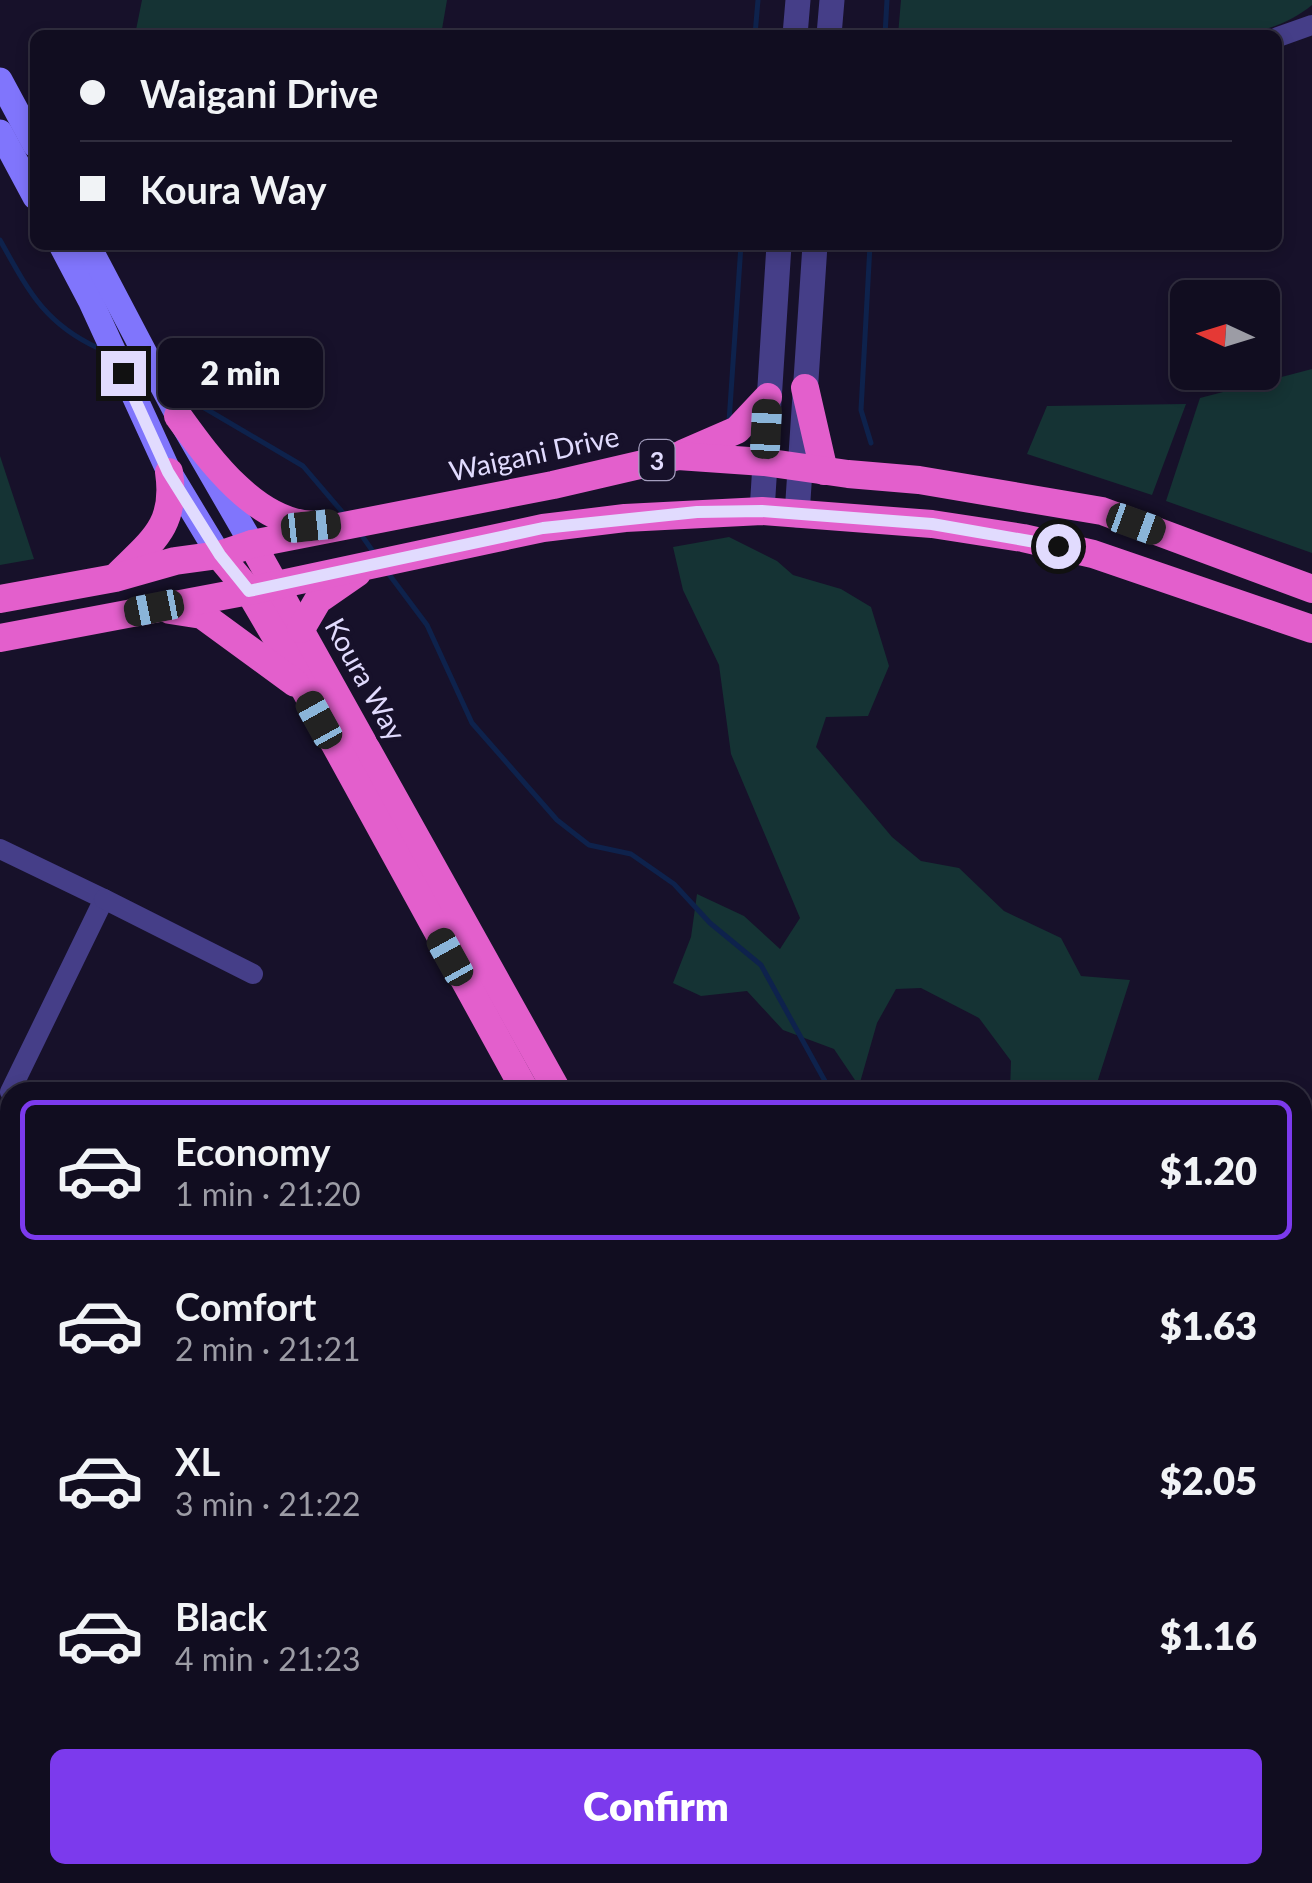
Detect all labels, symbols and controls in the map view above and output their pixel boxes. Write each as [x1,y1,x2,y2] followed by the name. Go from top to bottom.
[140,70,378,116] text: Waigani Drive
[140,166,327,212] text: Koura Way
[1170,280,1280,390] north arrow
[1170,280,1280,390] map controls
[158,338,323,408] callout: 2 min
[101,351,146,396] route end
[201,353,280,392] text: 2 min
[749,398,783,460] car
[446,418,622,488] street label: Waigani Drive
[640,440,674,480] road number: 3
[1103,500,1169,548] car
[280,508,342,544] car
[1036,524,1081,569] route start
[122,588,186,628] car
[318,612,414,747] street label: Koura Way
[291,686,347,754] car
[422,923,478,991] car
[55,1125,145,1215] icon: car
[175,1128,330,1174] text: Economy
[1160,1147,1257,1193] text: $1.20
[175,1174,361,1213] text: 1 min · 21:20
[55,1280,145,1370] icon: car
[175,1283,316,1329] text: Comfort
[1160,1302,1257,1348] text: $1.63
[175,1329,361,1368] text: 2 min · 21:21
[55,1435,145,1525] icon: car
[175,1438,220,1484] text: XL
[1160,1457,1257,1503] text: $2.05
[175,1484,361,1523] text: 3 min · 21:22
[55,1590,145,1680] icon: car
[175,1593,267,1639] text: Black
[1160,1612,1257,1658] text: $1.16
[175,1639,361,1678] text: 4 min · 21:23
[50,1749,1262,1864] button: Confirm

